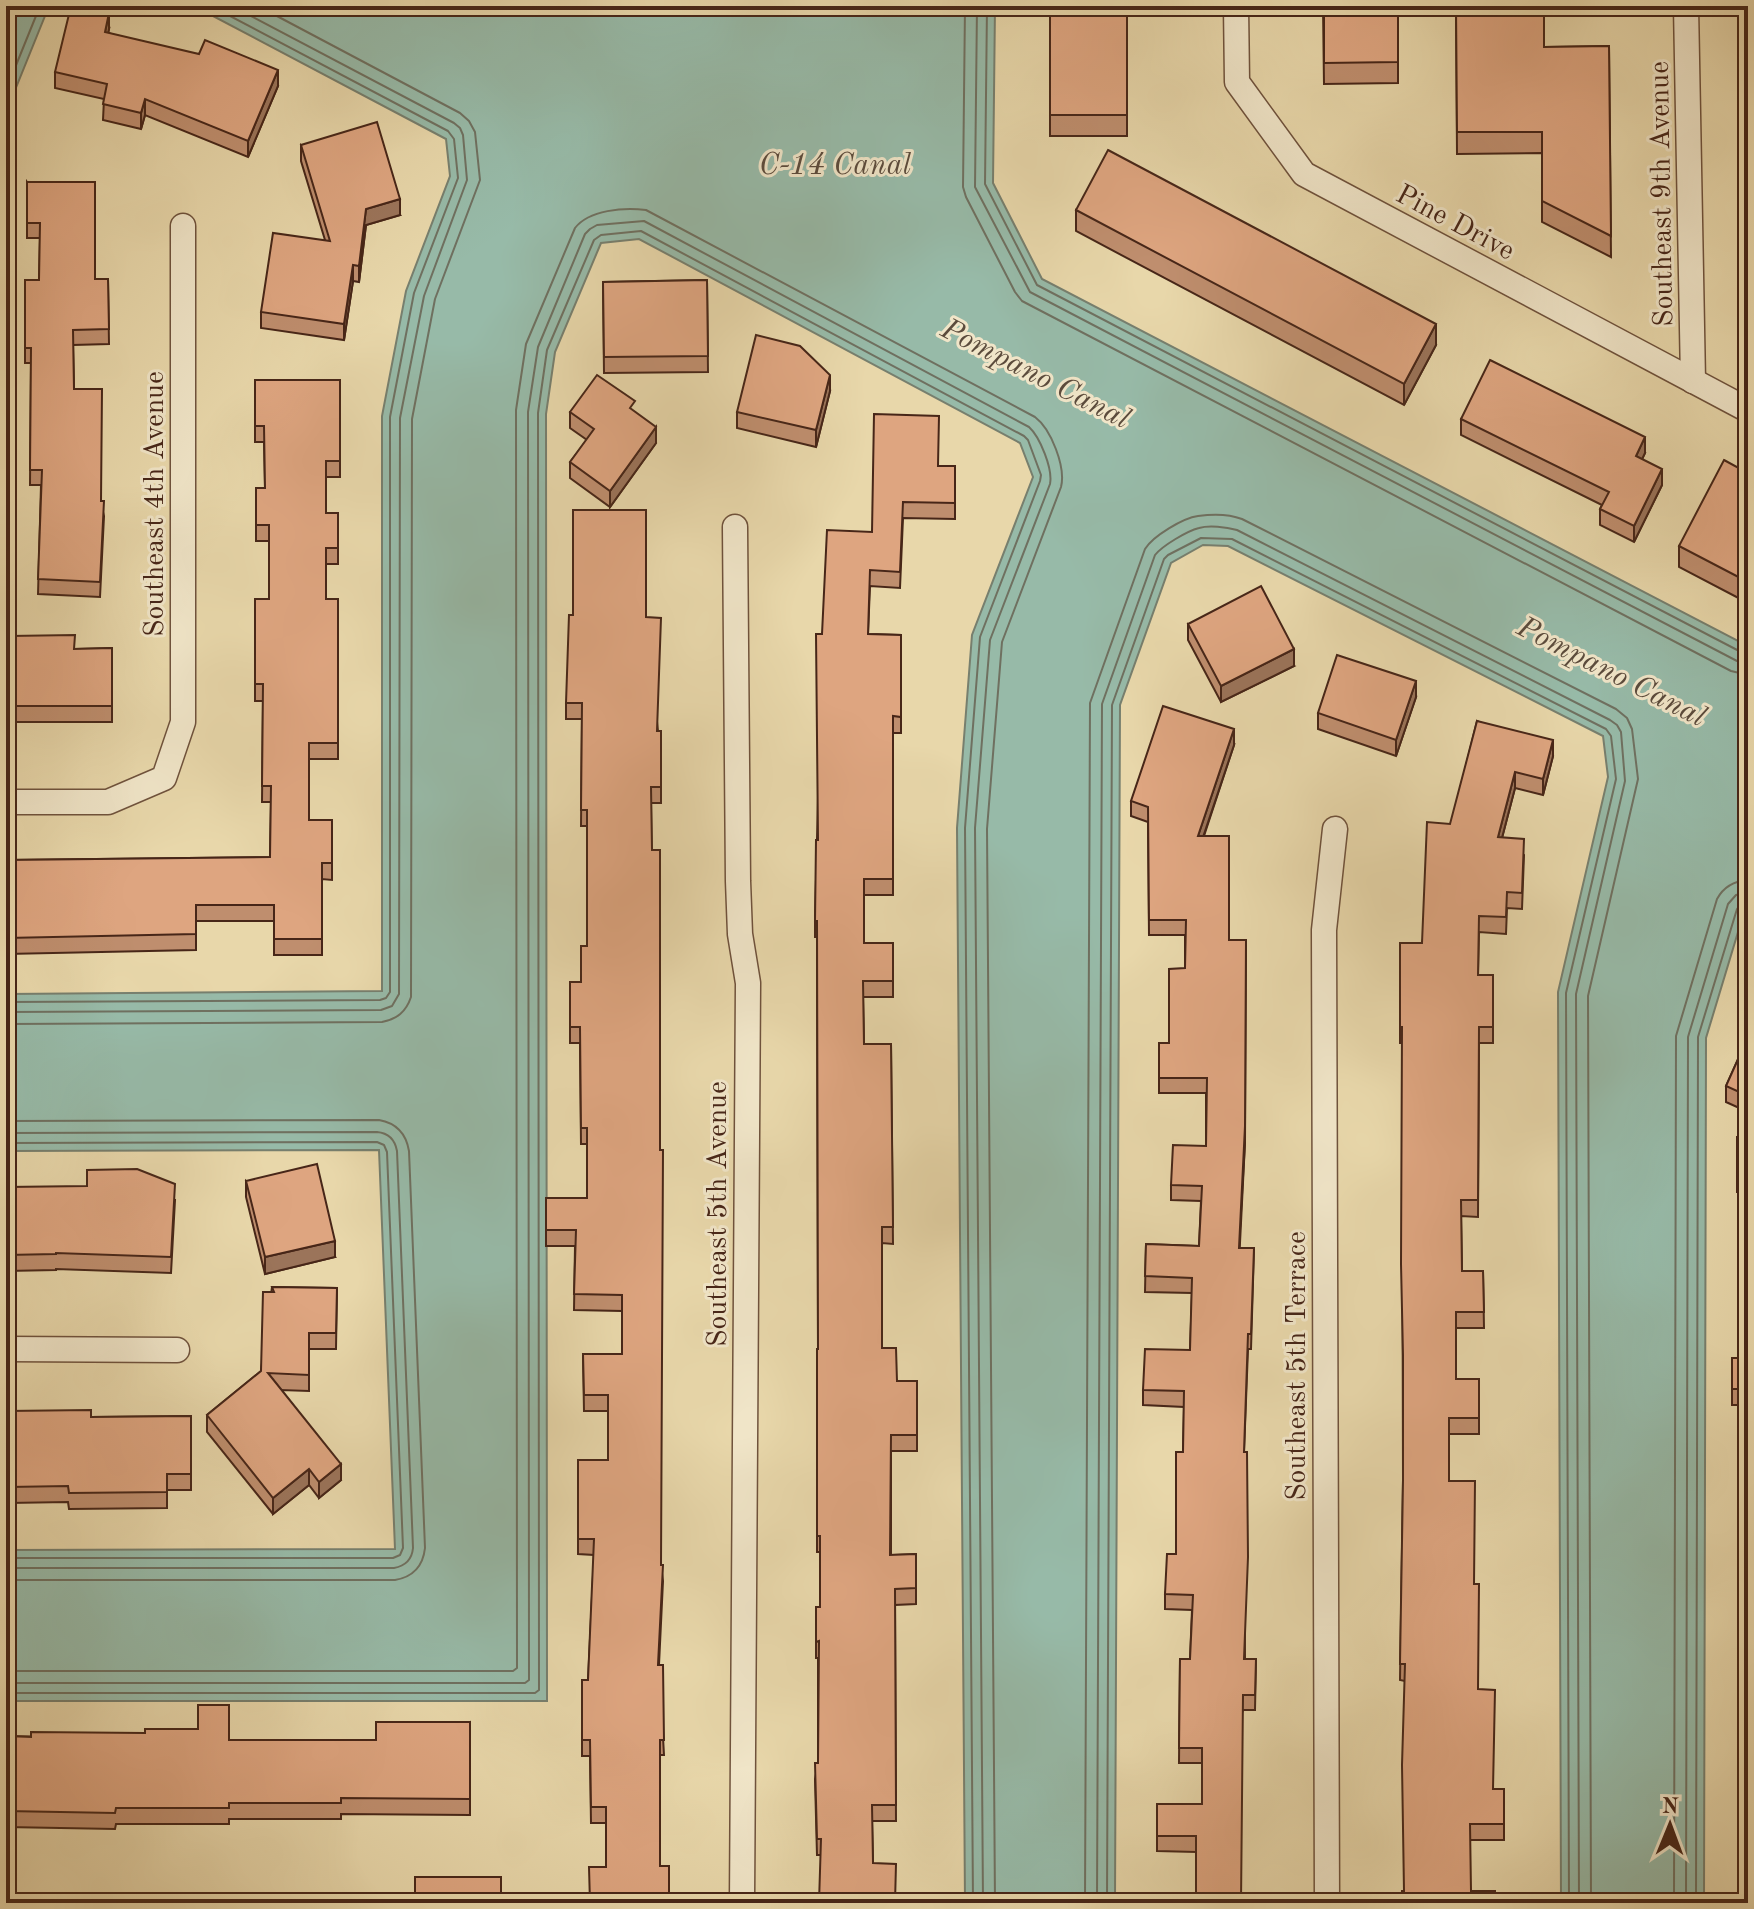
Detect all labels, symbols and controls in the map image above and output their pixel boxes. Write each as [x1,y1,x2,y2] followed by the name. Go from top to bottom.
[1647,61,1679,327] street label: Southeast 9th Avenue
[759,151,912,181] water label: C-14 Canal
[1391,181,1518,266] street label: Pine Drive
[935,314,1135,435] water label: Pompano Canal
[142,371,170,637] street label: Southeast 4th Avenue
[1511,612,1711,733] water label: Pompano Canal
[705,1081,733,1347] street label: Southeast 5th Avenue
[1284,1231,1312,1501] street label: Southeast 5th Terrace
[1630,1785,1710,1865] north arrow
[1662,1796,1679,1818] text: N

